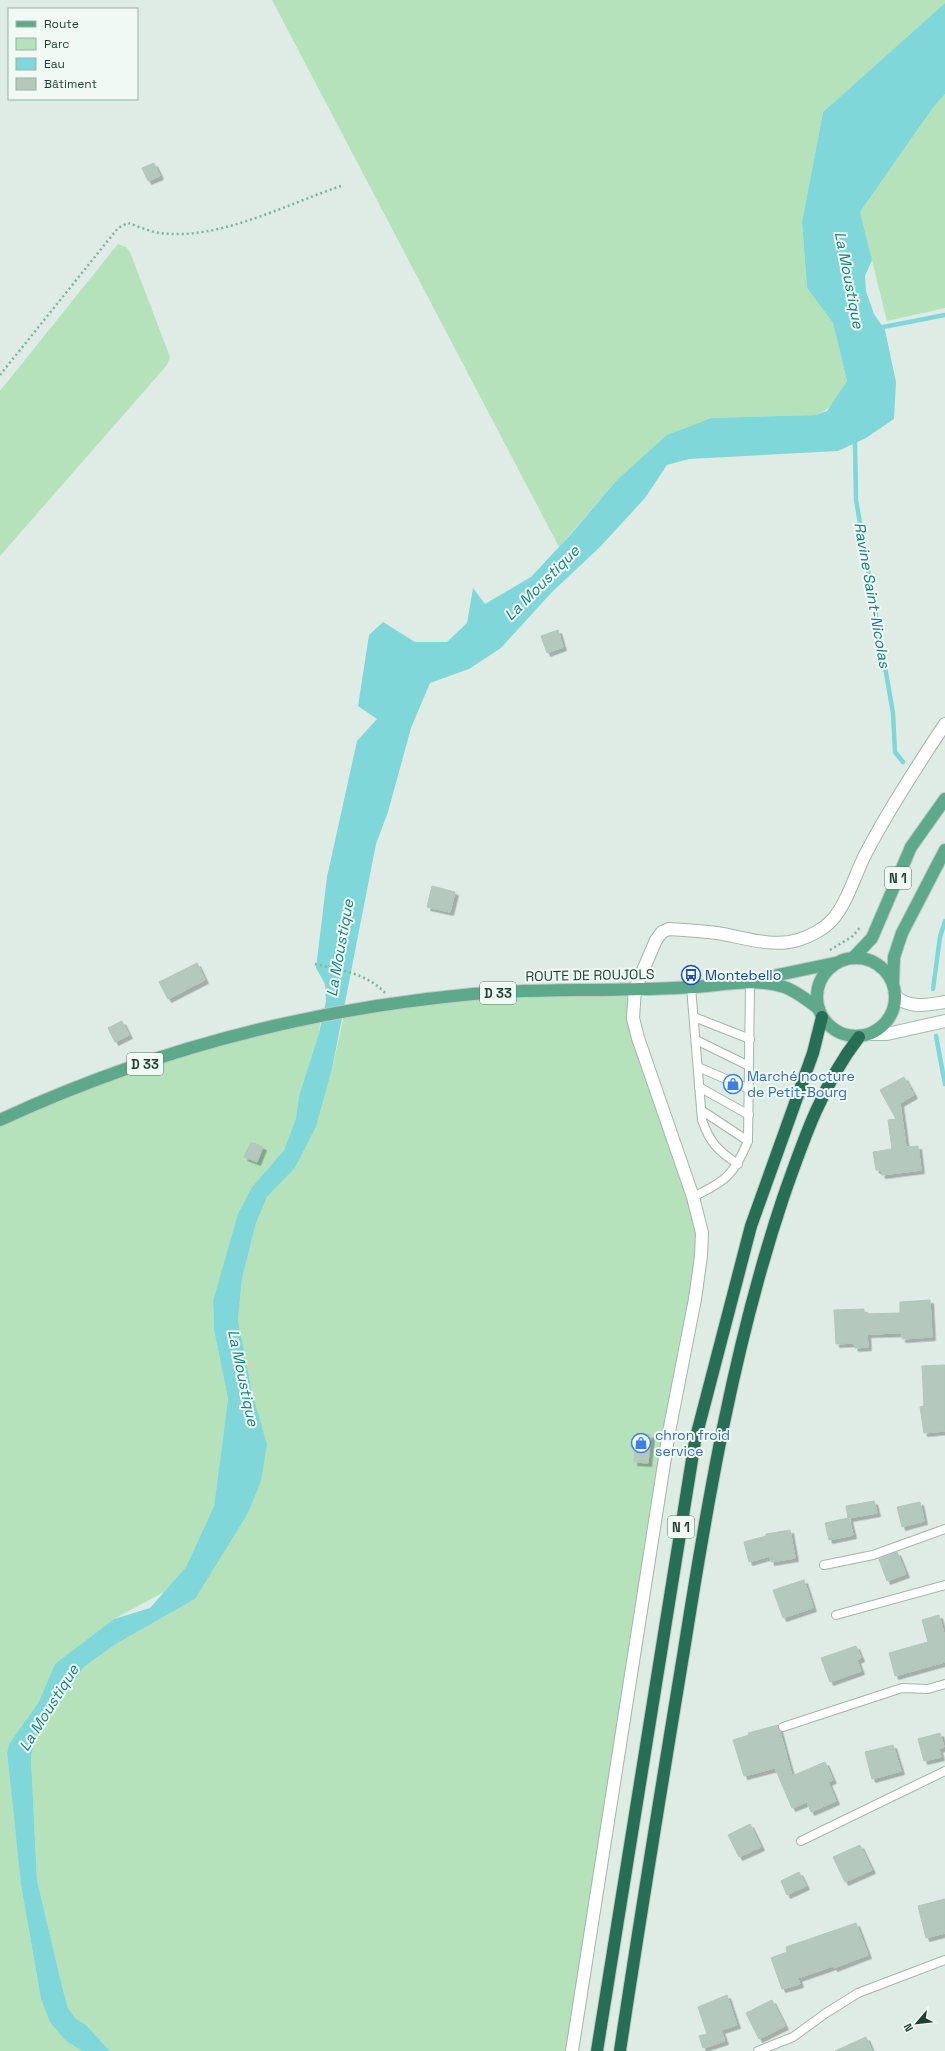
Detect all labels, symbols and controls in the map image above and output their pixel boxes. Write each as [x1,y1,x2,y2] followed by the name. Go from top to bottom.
[8,8,138,100] legend
[44,16,79,32] text: Route
[44,36,69,52] text: Parc
[44,56,65,72] text: Eau
[44,76,97,92] text: Bâtiment
[831,230,868,331] water label: La Moustique
[850,521,895,670] water label: Ravine Saint-Nicolas
[500,540,584,624] water label: La Moustique
[885,867,911,889] road number: N 1
[322,897,358,998] water label: La Moustique
[680,964,702,986] bus stop icon: Montebello
[525,965,655,985] street label: ROUTE DE ROUJOLS
[705,966,781,984] place label: Montebello
[480,982,516,1004] road number: D 33
[127,1053,163,1075] road number: D 33
[747,1067,855,1101] place label: Marché nocture de Petit-Bourg
[722,1073,744,1095] shop icon: Marché nocture de Petit-Bourg
[224,1328,263,1429] water label: La Moustique
[655,1426,730,1460] place label: chron froid service
[630,1432,652,1454] shop icon: chron froid service
[668,1516,694,1538] road number: N 1
[15,1660,83,1754] water label: La Moustique
[897,2003,937,2043] north arrow
[900,2021,916,2034] text: N

